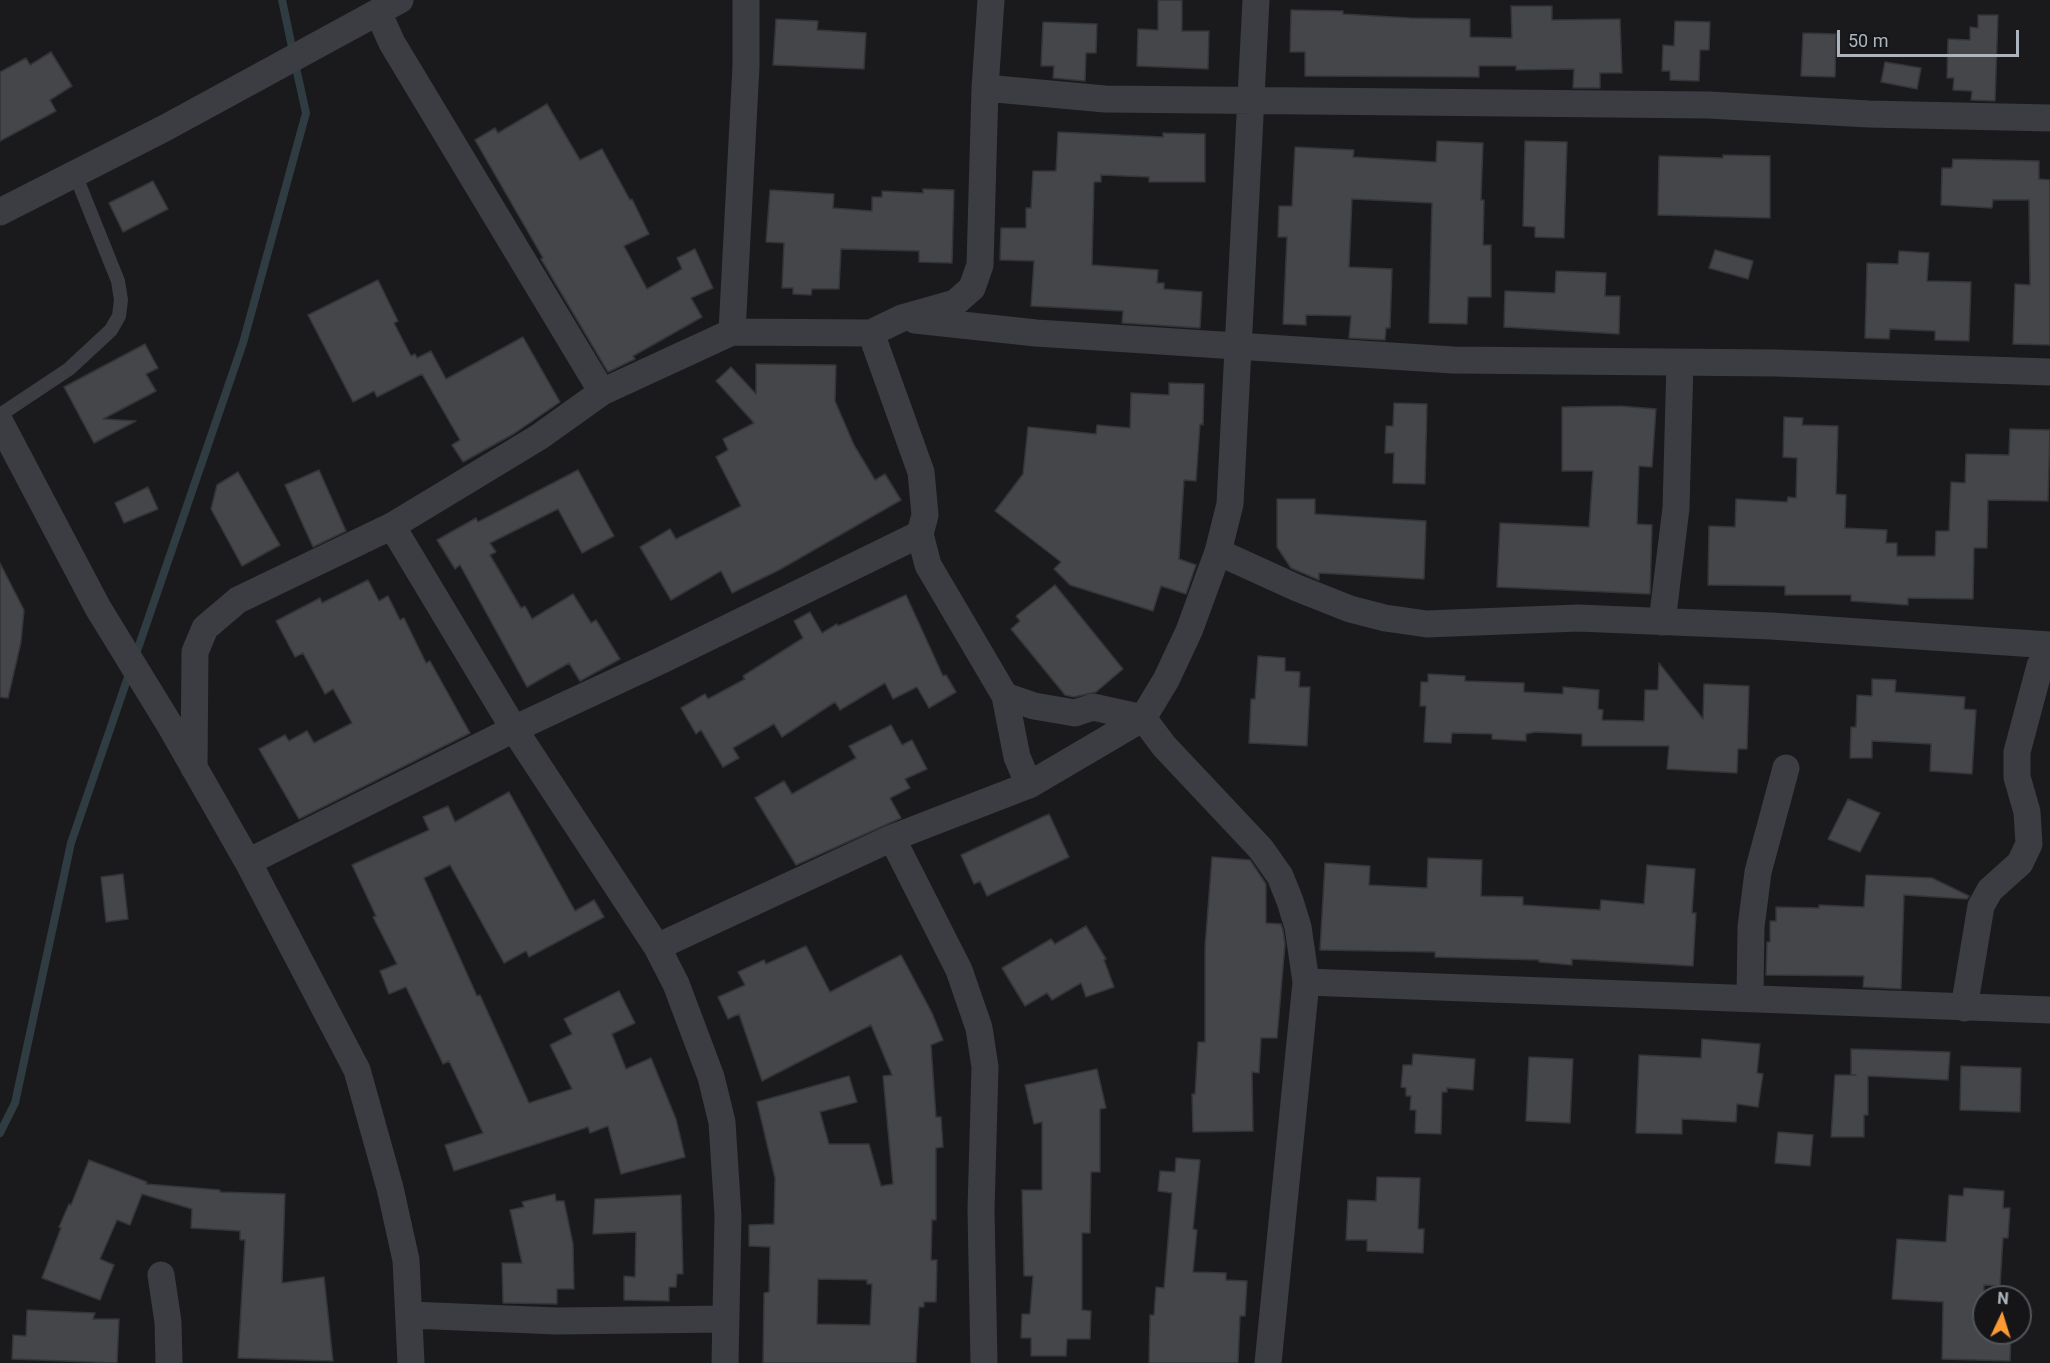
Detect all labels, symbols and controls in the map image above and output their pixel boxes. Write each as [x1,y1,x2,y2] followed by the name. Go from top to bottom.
[1840,18,2022,56] scale bar
[1848,30,1888,51] text: 50 m
[1972,1285,2032,1345] north arrow
[1997,1289,2009,1308] text: N

